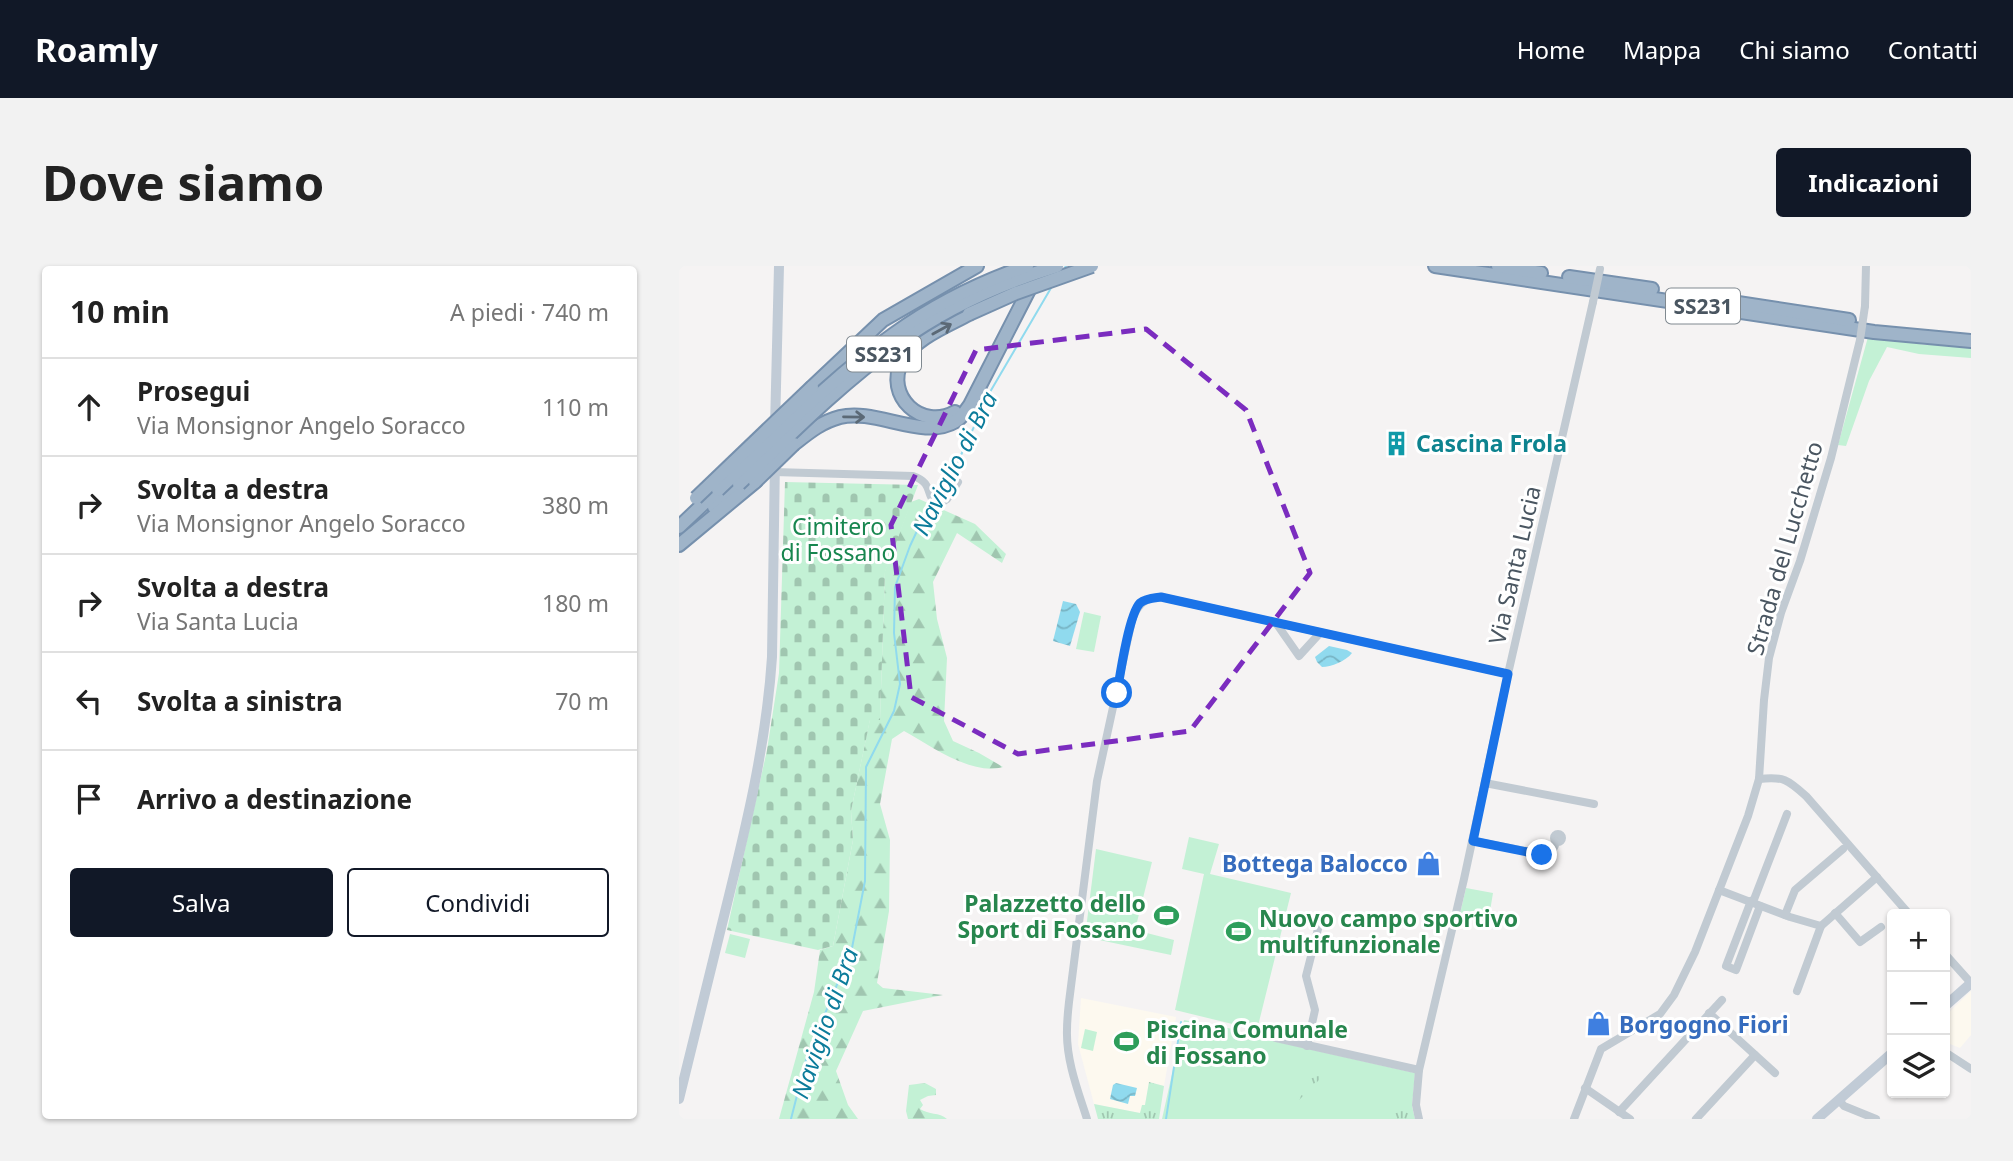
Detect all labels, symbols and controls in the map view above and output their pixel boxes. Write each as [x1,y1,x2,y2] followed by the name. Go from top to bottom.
[35,27,158,72] text: Roamly
[1517,33,1585,66] text: Home
[1623,33,1701,66] text: Mappa
[1739,33,1850,66] text: Chi siamo
[1888,33,1978,66] text: Contatti
[1776,148,1971,217] button: Indicazioni
[42,149,325,215] text: Dove siamo
[1666,288,1740,324] road number: SS231
[70,291,170,332] text: 10 min
[450,296,609,328] text: A piedi · 740 m
[931,322,952,335] one-way arrow
[847,336,921,372] road number: SS231
[137,373,250,409] text: Prosegui
[904,385,1005,541] water label: Naviglio di Bra
[70,388,108,426] icon: ahead
[542,391,609,423] text: 110 m
[137,409,466,441] text: Via Monsignor Angelo Soracco
[842,410,865,424] one-way arrow
[1416,427,1567,459] place label: Cascina Frola
[1382,429,1410,457] building icon: Cascina Frola
[1738,437,1830,659] street label: Strada del Lucchetto
[137,471,329,507] text: Svolta a destra
[1480,483,1548,647] street label: Via Santa Lucia
[70,486,108,524] icon: right
[542,489,609,521] text: 380 m
[137,507,466,539] text: Via Monsignor Angelo Soracco
[781,510,895,568] park label: Cimitero di Fossano
[137,569,329,605] text: Svolta a destra
[70,584,108,622] icon: right
[542,587,609,619] text: 180 m
[137,605,299,637] text: Via Santa Lucia
[1101,677,1132,708] route start
[70,682,108,720] icon: left
[137,683,343,719] text: Svolta a sinistra
[555,685,609,717] text: 70 m
[70,780,108,818] icon: arrive
[137,781,412,817] text: Arrivo a destinazione
[1526,839,1557,870] route end
[1222,847,1408,879] place label: Bottega Balocco
[1414,849,1442,877] shop icon: Bottega Balocco
[70,868,333,937] button: Salva
[347,868,609,937] button: Condividi
[958,887,1146,945] place label: Palazzetto dello Sport di Fossano
[1152,902,1180,930] sports icon: Palazzetto dello Sport di Fossano
[1259,902,1518,960] place label: Nuovo campo sportivo multifunzionale
[1887,909,1950,1098] map controls
[1887,909,1950,972] button: +
[1225,917,1253,945] sports icon: Nuovo campo sportivo multifunzionale
[783,943,865,1103] water label: Naviglio di Bra
[1887,972,1950,1035] button: −
[1619,1008,1789,1040] place label: Borgogno Fiori
[1585,1010,1613,1038] shop icon: Borgogno Fiori
[1146,1013,1348,1071] place label: Piscina Comunale di Fossano
[1112,1028,1140,1056] sports icon: Piscina Comunale di Fossano
[1887,1035,1950,1098] button: layers

